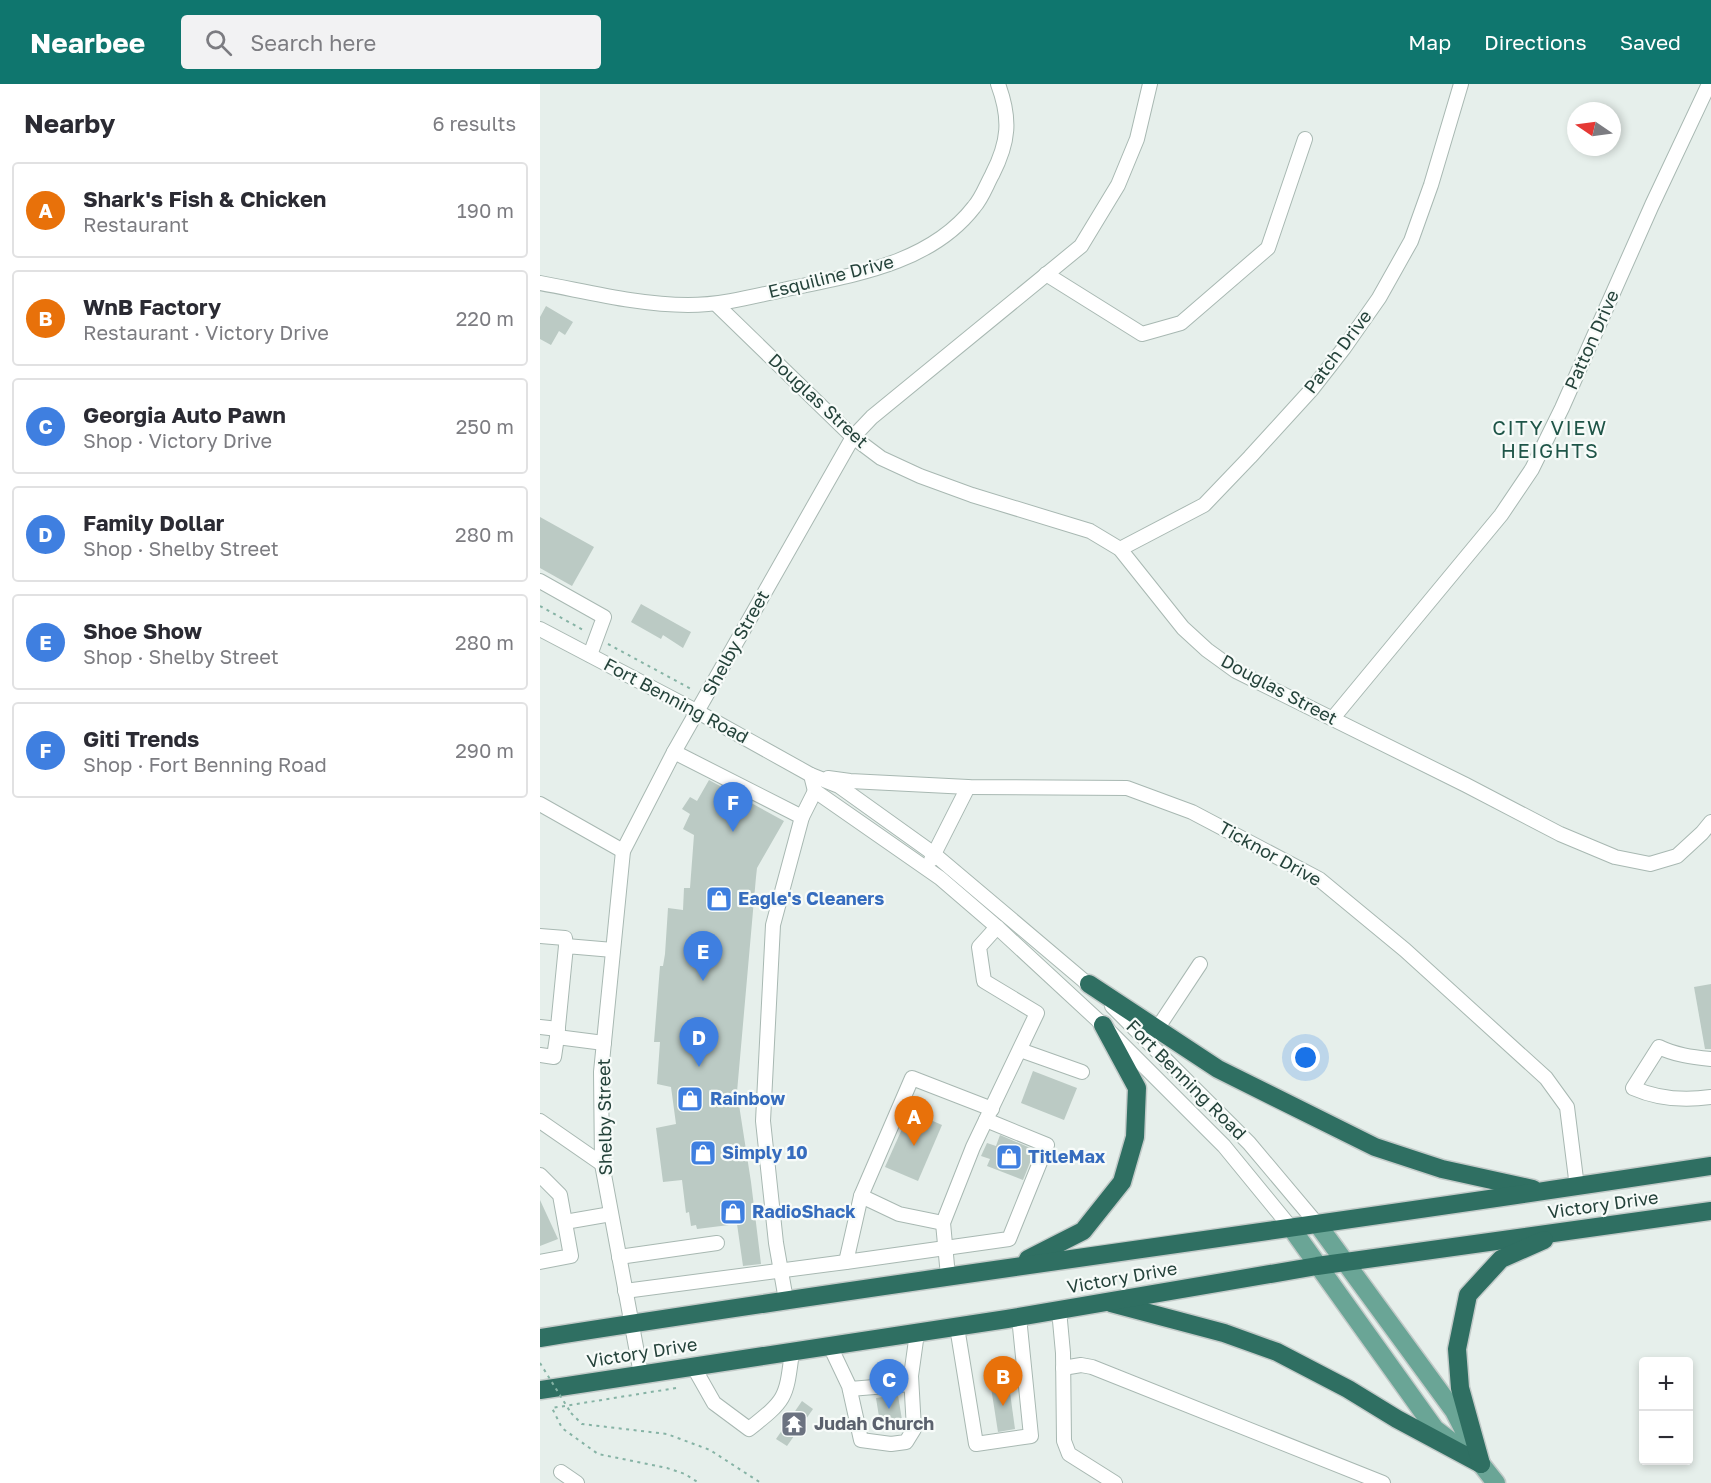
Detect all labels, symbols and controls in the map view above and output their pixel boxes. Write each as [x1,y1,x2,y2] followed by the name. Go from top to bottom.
[181,15,601,69] search box
[30,26,145,59] text: Nearbee
[202,26,235,59] icon: search
[250,29,376,56] text: Search here
[1408,29,1451,55] text: Map
[1484,29,1587,55] text: Directions
[1620,29,1681,55] text: Saved
[1567,102,1621,156] north arrow
[24,108,115,139] text: Nearby
[432,111,516,135] text: 6 results
[83,185,326,212] text: Shark's Fish & Chicken
[38,198,53,222] text: A
[457,198,514,222] text: 190 m
[83,212,189,236] text: Restaurant
[766,250,896,302] street label: Esquiline Drive
[1559,286,1623,393] street label: Patton Drive
[83,293,221,320] text: WnB Factory
[1299,305,1376,397] street label: Patch Drive
[38,306,53,330] text: B
[456,306,514,330] text: 220 m
[83,320,329,344] text: Restaurant · Victory Drive
[764,348,873,452] street label: Douglas Street
[83,401,286,428] text: Georgia Auto Pawn
[38,414,53,438] text: C
[456,414,514,438] text: 250 m
[1492,415,1608,462] district label: CITY VIEW HEIGHTS
[83,428,272,452] text: Shop · Victory Drive
[83,509,224,536] text: Family Dollar
[38,522,53,546] text: D
[455,522,514,546] text: 280 m
[83,536,279,560] text: Shop · Shelby Street
[697,586,773,699] street label: Shelby Street
[83,617,202,644] text: Shoe Show
[39,630,52,654] text: E
[455,630,514,654] text: 280 m
[83,644,279,668] text: Shop · Shelby Street
[1218,649,1341,729] street label: Douglas Street
[600,653,753,748] street label: Fort Benning Road
[83,725,199,752] text: Giti Trends
[40,738,51,762] text: F
[455,738,514,762] text: 290 m
[83,752,327,776] text: Shop · Fort Benning Road
[714,782,752,832] pin: F
[1215,816,1326,890] street label: Ticknor Drive
[704,884,734,914] shop icon: Eagle's Cleaners
[738,887,884,909] place label: Eagle's Cleaners
[684,932,722,981] pin: E
[1122,1015,1251,1144] street label: Fort Benning Road
[680,1018,718,1067] pin: D
[1291,1043,1320,1072] your location
[592,1058,616,1176] street label: Shelby Street
[675,1084,705,1114] shop icon: Rainbow
[710,1087,785,1109] place label: Rainbow
[894,1096,934,1146] pin: A
[688,1138,718,1168] shop icon: Simply 10
[722,1141,808,1163] place label: Simply 10
[994,1142,1024,1172] shop icon: TitleMax
[1028,1145,1106,1167] place label: TitleMax
[1546,1185,1660,1223] street label: Victory Drive
[718,1197,748,1227] shop icon: RadioShack
[752,1200,856,1222] place label: RadioShack
[1065,1257,1179,1298] street label: Victory Drive
[585,1332,699,1372] street label: Victory Drive
[984,1356,1022,1406] pin: B
[1639,1357,1693,1465] map controls
[1639,1357,1693,1411] button: +
[870,1360,908,1409] pin: C
[779,1409,809,1439] temple icon: Judah Church
[1639,1411,1693,1465] button: −
[814,1412,934,1434] place label: Judah Church

